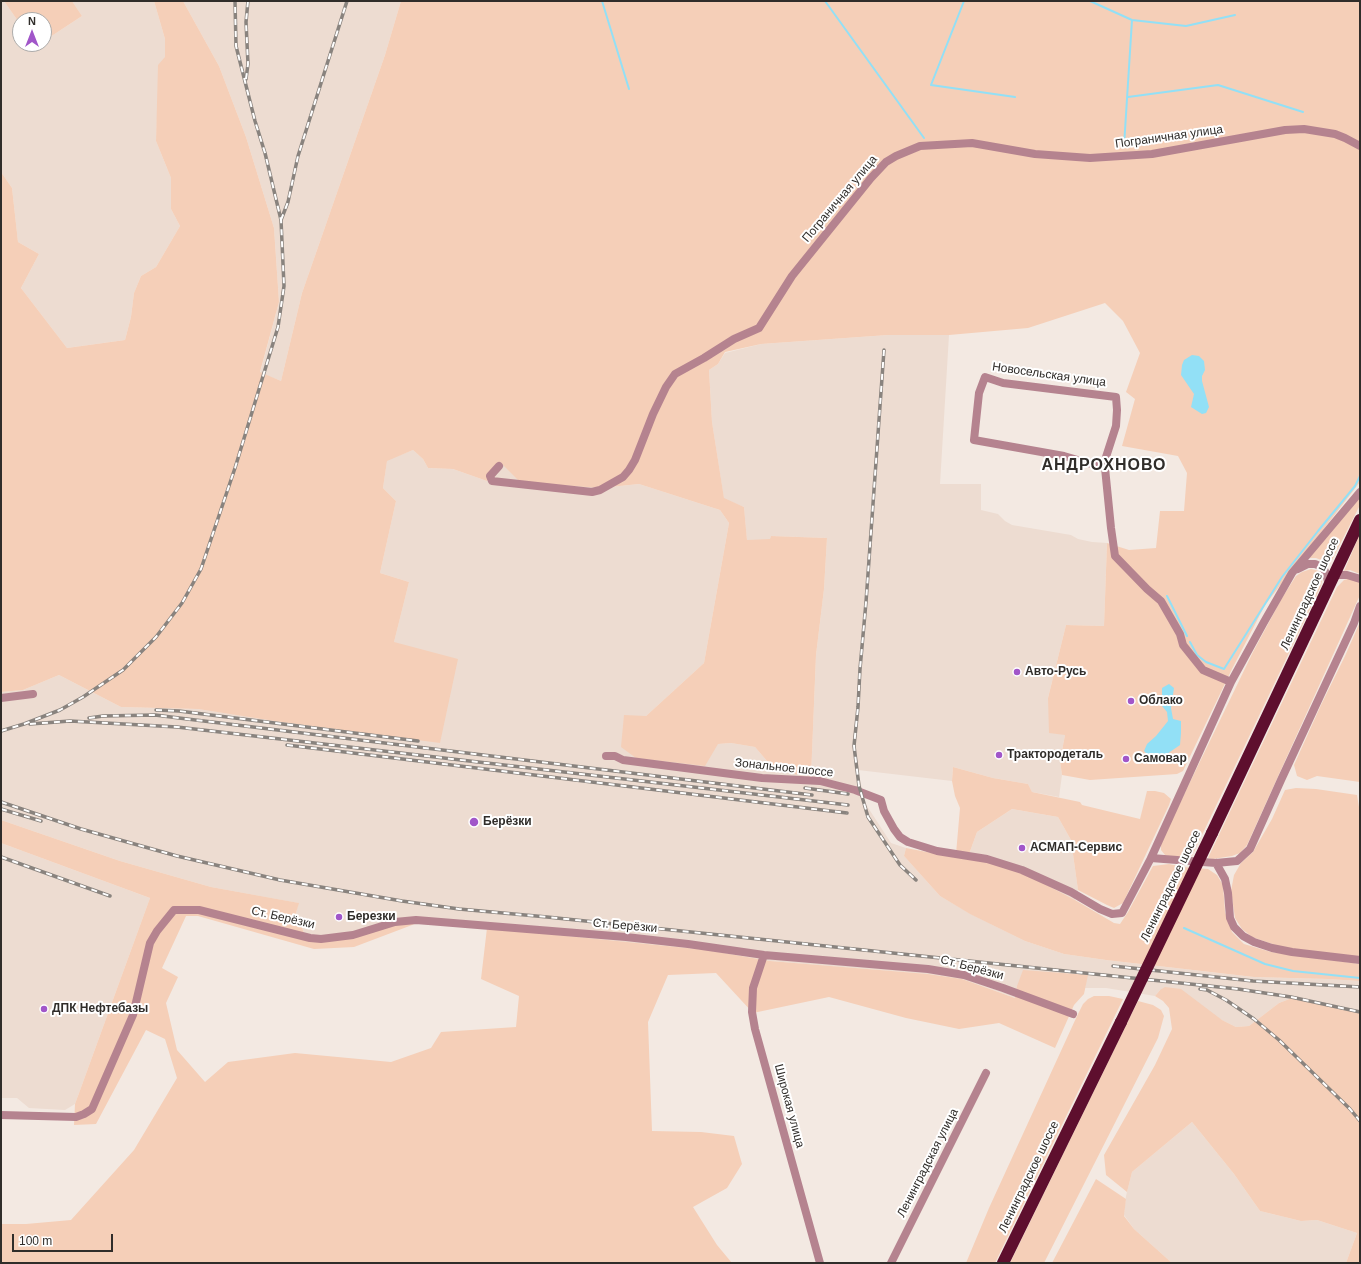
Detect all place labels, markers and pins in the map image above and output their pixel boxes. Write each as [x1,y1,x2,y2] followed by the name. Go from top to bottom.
[1025,665,1086,679] place label: Авто-Русь
[1012,667,1022,677] marker: Авто-Русь
[1139,694,1183,708] place label: Облако
[1126,696,1136,706] marker: Облако
[1007,748,1103,762] place label: Трактородеталь
[994,750,1004,760] marker: Трактородеталь
[1134,752,1187,766] place label: Самовар
[1121,754,1131,764] marker: Самовар
[483,815,532,829] place label: Берёзки
[468,816,480,828] marker: Берёзки
[1030,841,1122,855] place label: АСМАП-Сервис
[1017,843,1027,853] marker: АСМАП-Сервис
[347,910,396,924] place label: Березки
[334,912,344,922] marker: Березки
[52,1002,148,1016] place label: ДПК Нефтебазы
[39,1004,49,1014] marker: ДПК Нефтебазы

